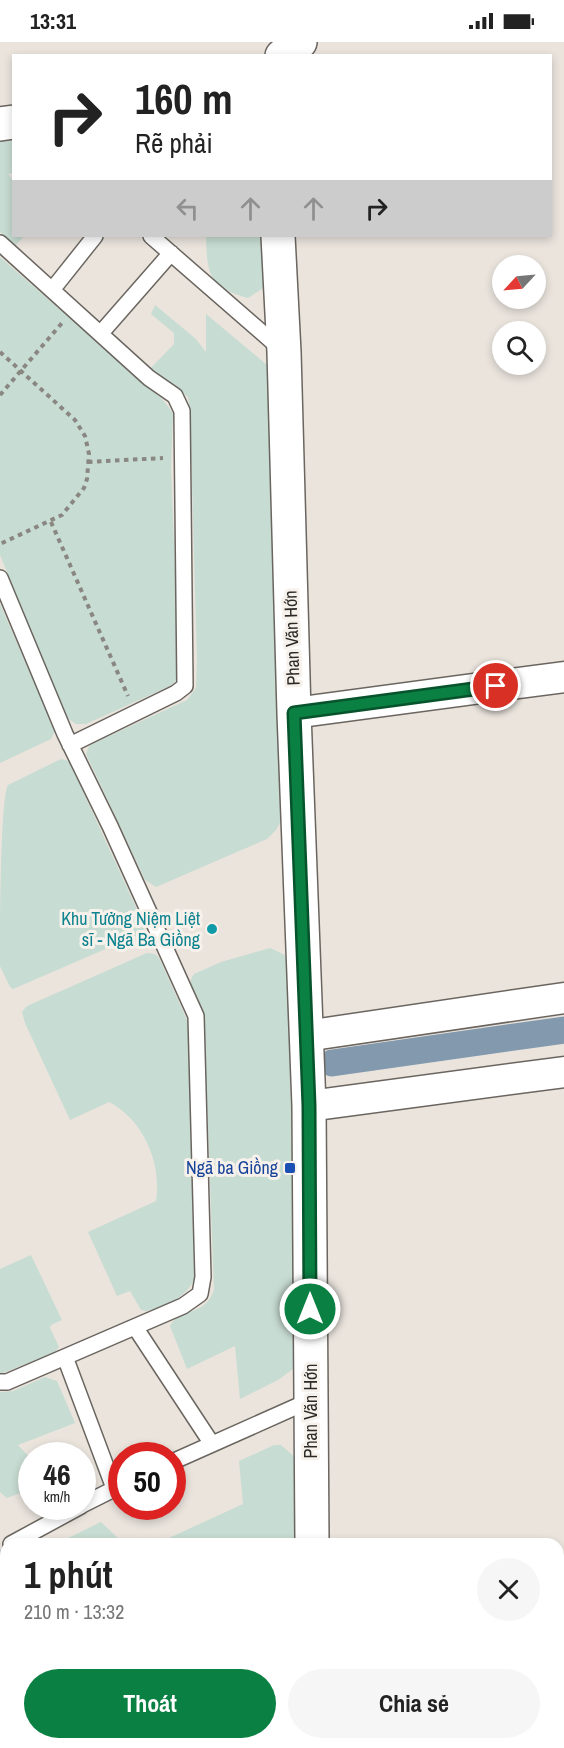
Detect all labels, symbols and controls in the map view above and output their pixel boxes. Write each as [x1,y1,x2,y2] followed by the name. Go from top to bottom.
[30,6,76,36] text: 13:31
[135,71,233,127] text: 160 m
[36,78,114,156] icon: right
[135,125,213,161] text: Rẽ phải
[171,192,204,225] icon: left
[234,192,267,225] icon: ahead
[297,192,330,225] icon: ahead
[360,192,393,225] icon: right
[492,255,546,309] north arrow
[492,255,546,375] map controls
[492,321,546,375] button: search
[277,590,306,686] street label: Phan Văn Hớn
[470,660,521,711] pin
[479,669,512,702] icon: arrive
[61,906,201,952] place label: Khu Tưởng Niệm Liệt sĩ - Ngã Ba Giồng
[205,922,219,936] marker: Khu Tưởng Niệm Liệt sĩ - Ngã Ba Giồng
[186,1155,279,1180] place label: Ngã ba Giồng
[283,1161,297,1175] marker: Ngã ba Giồng
[278,1277,342,1341] position arrow
[298,1364,323,1458] street label: Phan Văn Hớn
[108,1442,186,1520] speed limit sign: 50
[43,1454,71,1494] text: 46
[44,1486,70,1507] text: km/h
[24,1551,113,1599] text: 1 phút
[477,1558,540,1621] button: close
[24,1598,124,1625] text: 210 m · 13:32
[24,1669,276,1738] button: Thoát
[288,1669,540,1738] button: Chia sẻ

